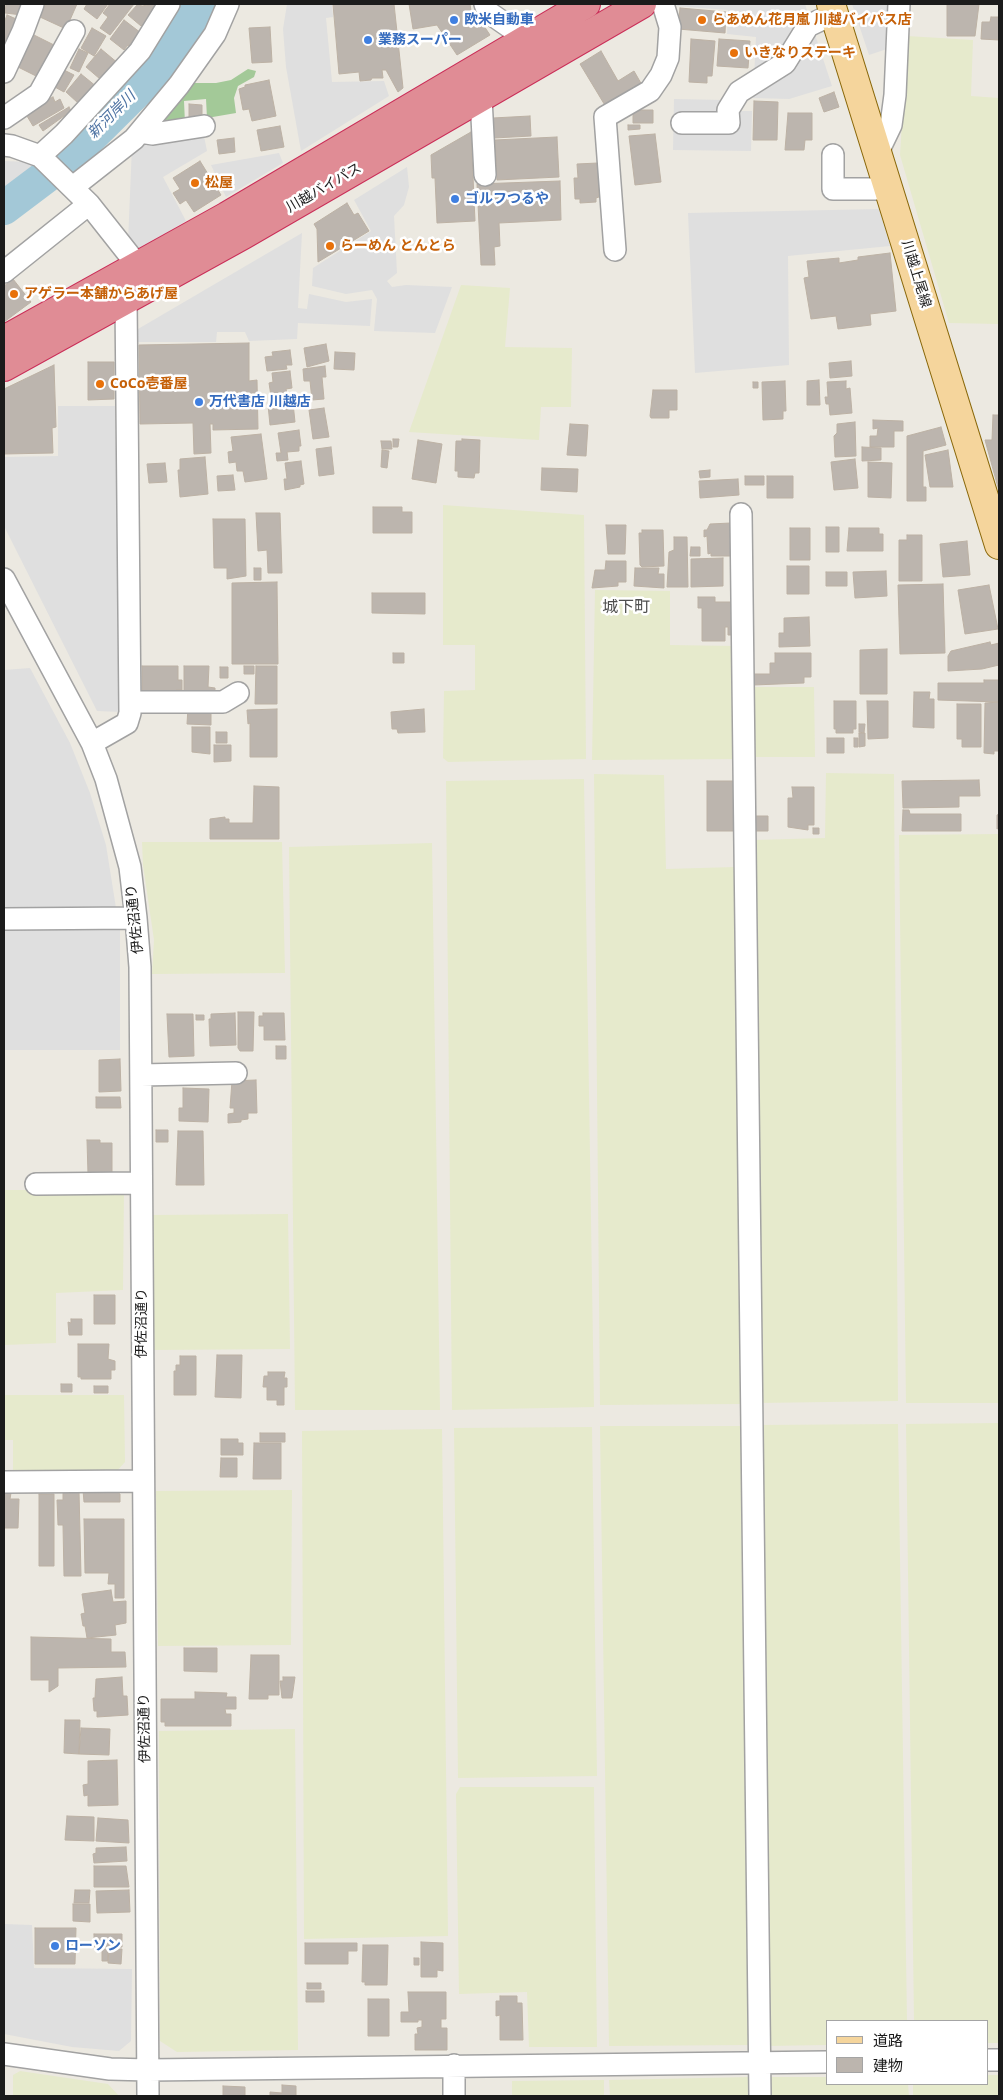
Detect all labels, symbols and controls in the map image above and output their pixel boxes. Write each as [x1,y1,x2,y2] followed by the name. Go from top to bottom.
[464,12,534,28] place label: 欧米自動車
[712,12,912,28] place label: らあめん花月嵐 川越バイパス店
[448,14,460,26] marker: 欧米自動車
[696,14,708,26] marker: らあめん花月嵐 川越バイパス店
[378,32,462,48] place label: 業務スーパー
[362,34,374,46] marker: 業務スーパー
[744,45,856,61] place label: いきなりステーキ
[728,47,740,59] marker: いきなりステーキ
[84,87,140,143] water label: 新河岸川
[283,160,365,216] street label: 川越バイパス
[205,175,233,191] place label: 松屋
[189,177,201,189] marker: 松屋
[465,191,549,207] place label: ゴルフつるや
[449,193,461,205] marker: ゴルフつるや
[340,238,456,254] place label: らーめん とんとら
[898,238,934,310] street label: 川越上尾線
[324,240,336,252] marker: らーめん とんとら
[24,286,178,302] place label: アゲラー本舗からあげ屋
[8,288,20,300] marker: アゲラー本舗からあげ屋
[110,376,187,392] place label: CoCo壱番屋
[94,378,106,390] marker: CoCo壱番屋
[209,394,311,410] place label: 万代書店 川越店
[193,396,205,408] marker: 万代書店 川越店
[602,597,650,617] district label: 城下町
[123,883,147,955] street label: 伊佐沼通り
[134,1288,150,1358] street label: 伊佐沼通り
[136,1693,154,1763] street label: 伊佐沼通り
[65,1938,121,1954] place label: ローソン
[49,1940,61,1952] marker: ローソン
[826,2020,988,2085] legend
[873,2030,903,2050] text: 道路
[873,2055,903,2075] text: 建物

